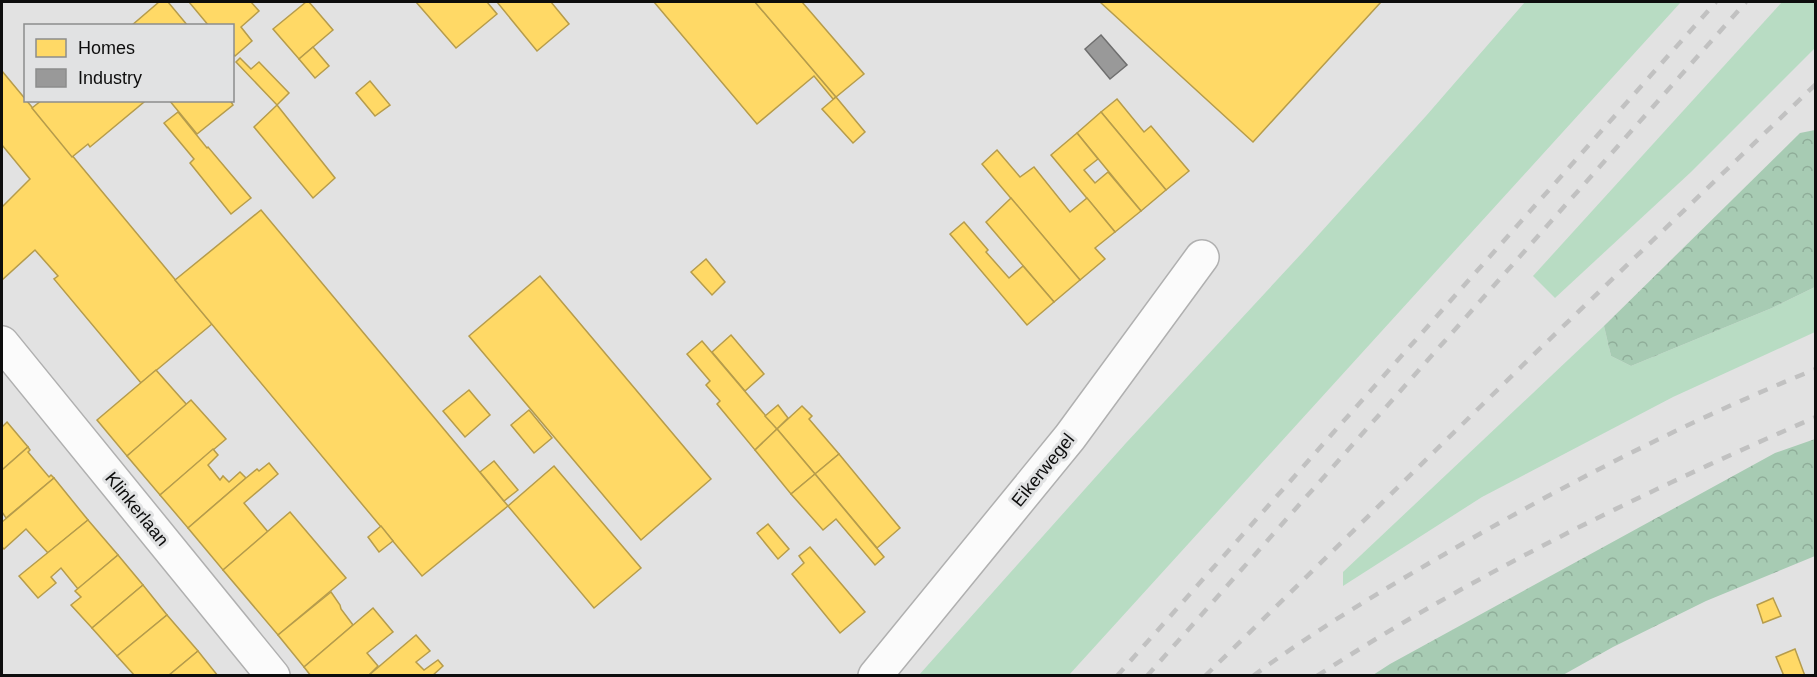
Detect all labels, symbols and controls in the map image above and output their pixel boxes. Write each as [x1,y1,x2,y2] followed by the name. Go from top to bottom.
[24,24,234,102] legend
[78,38,135,58] text: Homes
[78,68,142,88] text: Industry
[1008,429,1078,511] street label: Eikerwegel
[101,468,173,550] street label: Klinkerlaan

